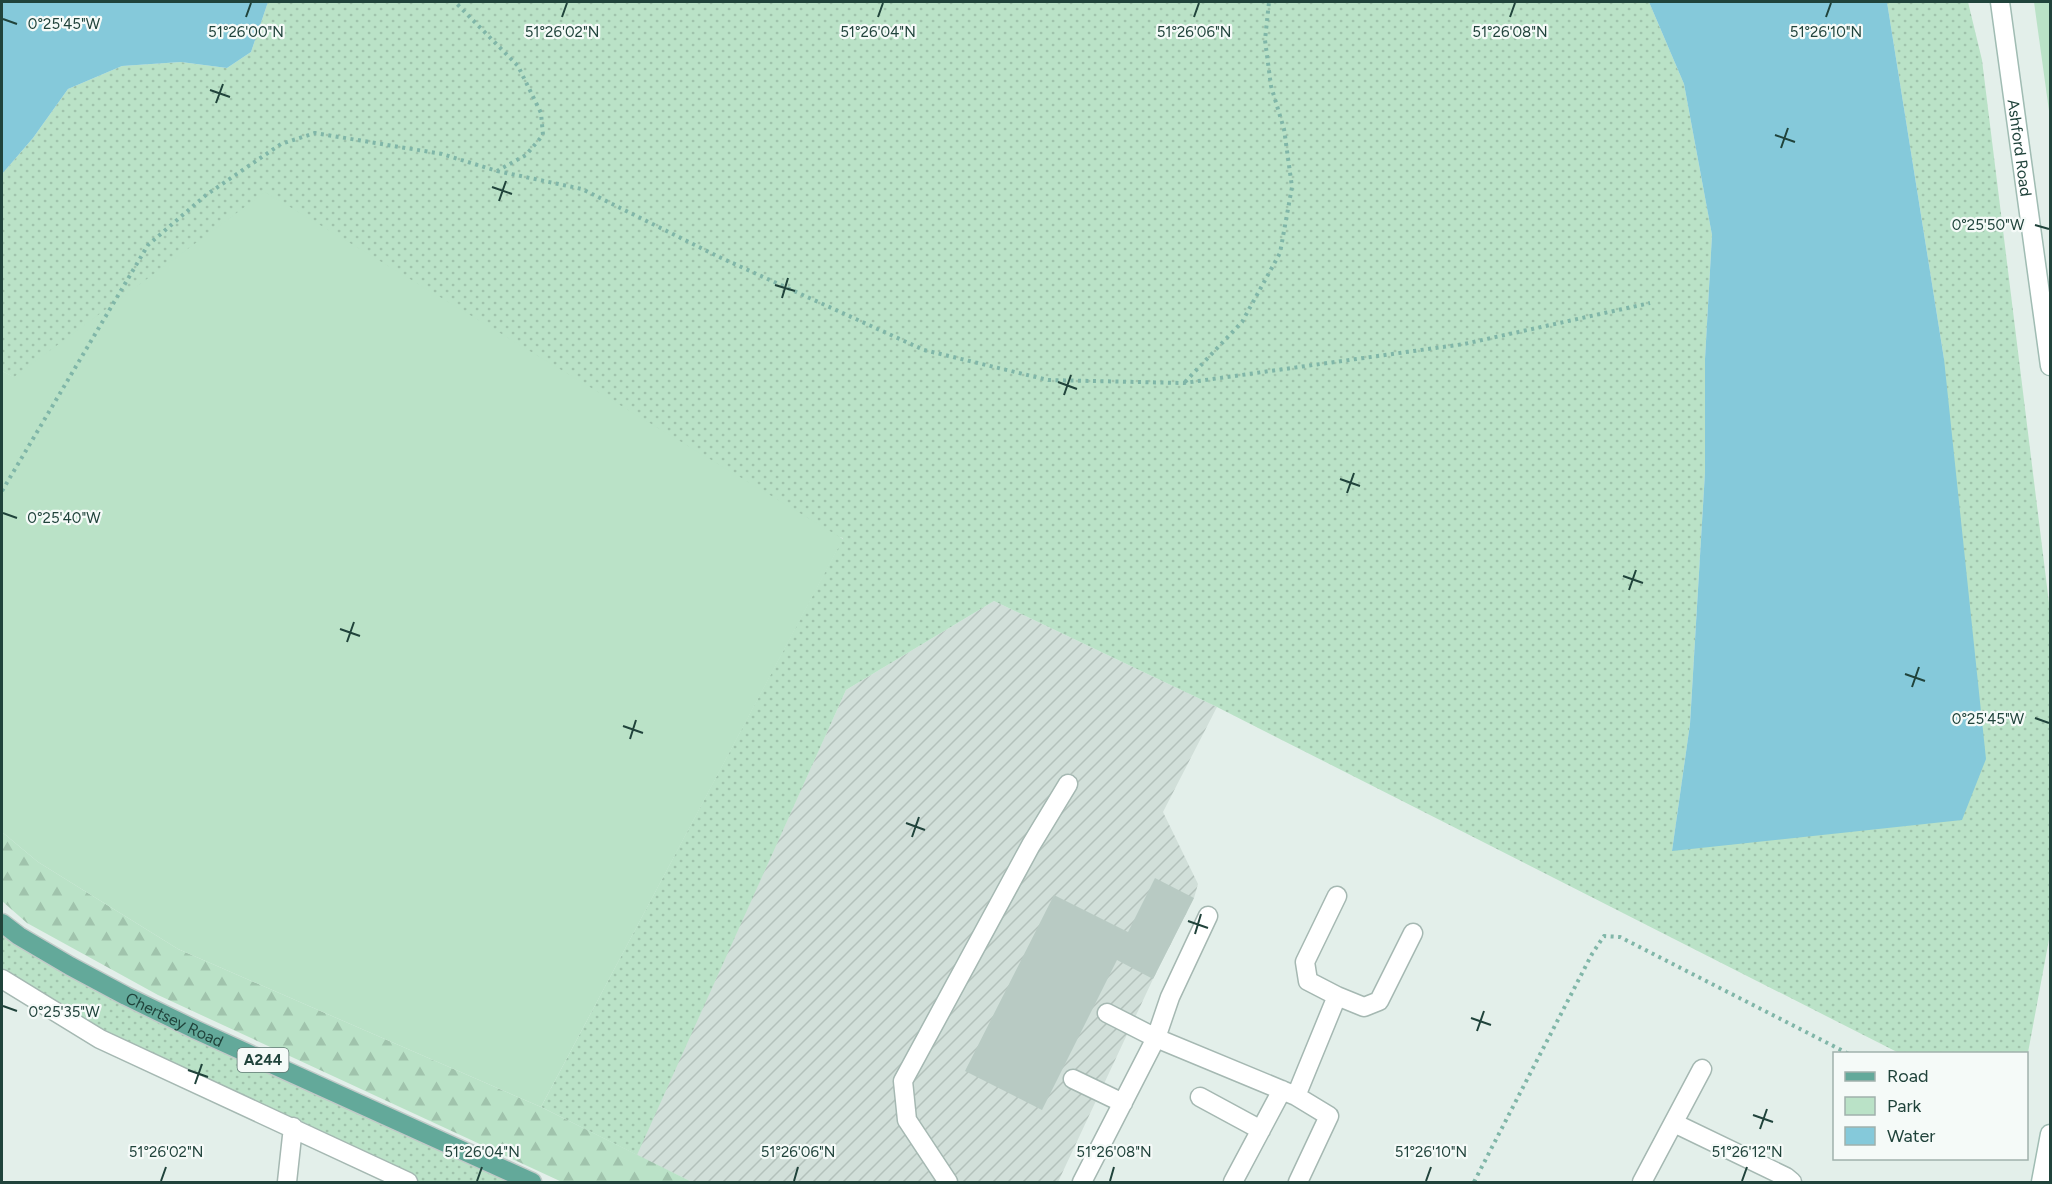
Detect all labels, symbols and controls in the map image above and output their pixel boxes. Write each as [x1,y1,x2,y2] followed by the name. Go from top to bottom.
[28,15,101,33] text: 0°25'45"W
[208,23,284,41] text: 51°26'00"N
[525,23,599,41] text: 51°26'02"N
[840,23,916,41] text: 51°26'04"N
[1157,23,1231,41] text: 51°26'06"N
[1472,23,1548,41] text: 51°26'08"N
[1790,23,1862,41] text: 51°26'10"N
[2004,98,2036,197] street label: Ashford Road
[1952,216,2025,234] text: 0°25'50"W
[27,509,101,527] text: 0°25'40"W
[1952,710,2025,728] text: 0°25'45"W
[123,988,226,1051] street label: Chertsey Road
[28,1003,100,1021] text: 0°25'35"W
[238,1048,288,1072] road number: A244
[1833,1052,2028,1160] legend
[1887,1065,1928,1087] text: Road
[1887,1095,1922,1117] text: Park
[1887,1125,1935,1147] text: Water
[129,1143,203,1161] text: 51°26'02"N
[444,1143,520,1161] text: 51°26'04"N
[761,1143,835,1161] text: 51°26'06"N
[1076,1143,1152,1161] text: 51°26'08"N
[1395,1143,1467,1161] text: 51°26'10"N
[1711,1143,1783,1161] text: 51°26'12"N

